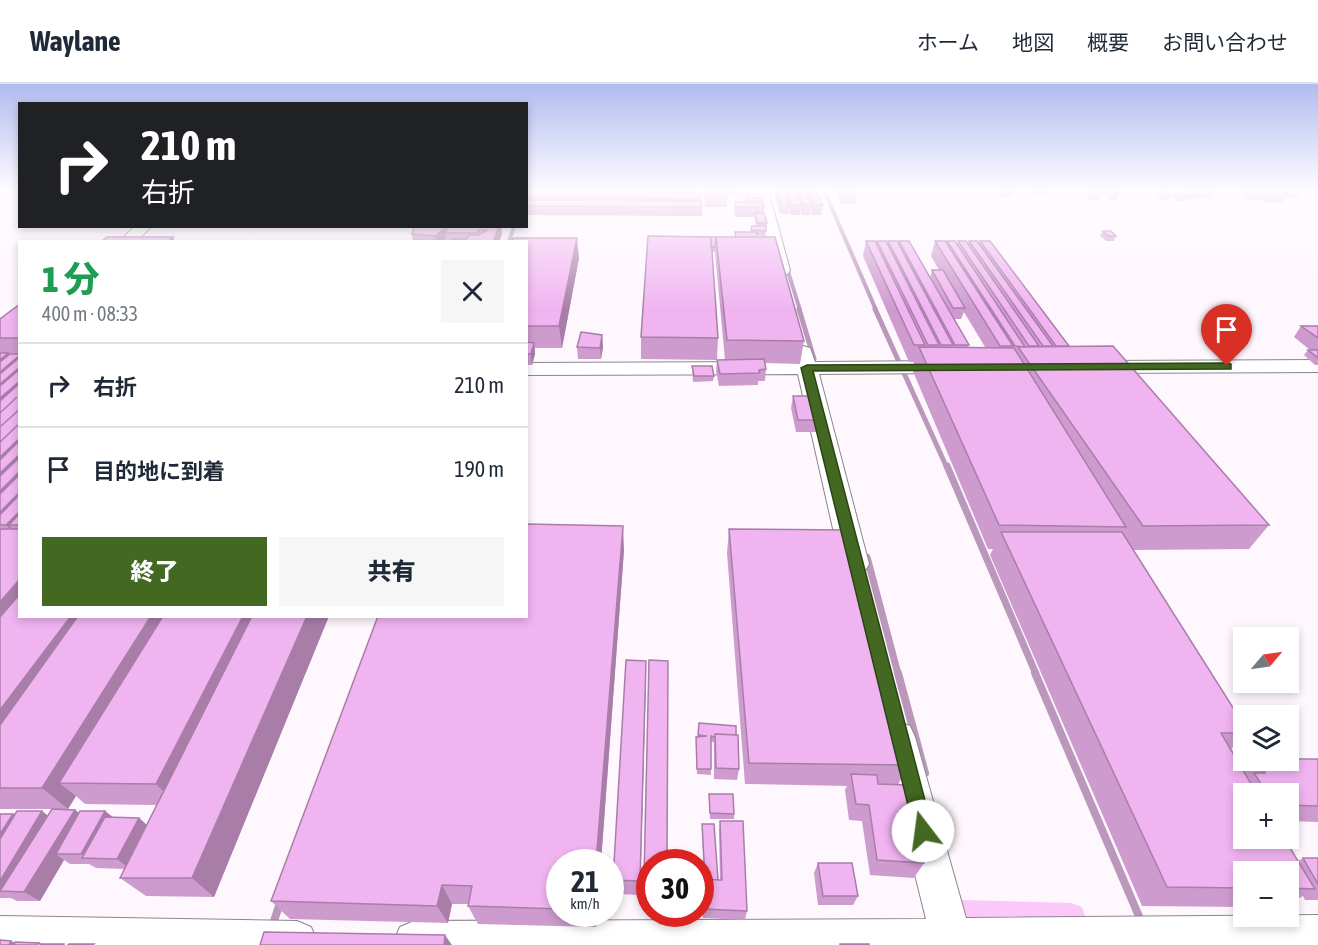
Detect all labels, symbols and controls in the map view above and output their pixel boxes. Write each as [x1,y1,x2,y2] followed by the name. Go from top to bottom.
[30,25,121,57] text: Waylane
[917,30,979,54] text: ホーム
[1012,30,1054,54] text: 地図
[1087,30,1129,54] text: 概要
[1162,30,1288,54] text: お問い合わせ
[141,121,236,169] text: 210 m
[42,126,120,204] icon: right
[141,177,195,208] text: 右折
[42,258,100,300] text: 1 分
[441,260,504,323] button: close
[42,302,138,325] text: 400 m · 08:33
[1201,304,1252,366] pin
[1210,313,1243,346] icon: arrive
[42,369,75,402] icon: right
[454,372,504,398] text: 210 m
[93,374,137,400] text: 右折
[42,453,75,486] icon: arrive
[454,456,504,482] text: 190 m
[93,458,225,484] text: 目的地に到着
[42,537,267,606] button: 終了
[279,537,504,606] button: 共有
[1233,627,1299,693] north arrow
[1233,627,1299,927] map controls
[1233,705,1299,771] button: layers
[1233,783,1299,849] button: +
[891,799,955,863] position arrow
[636,849,714,927] speed limit sign: 30
[1233,861,1299,927] button: −
[571,864,599,898] text: 21
[570,895,600,912] text: km/h

